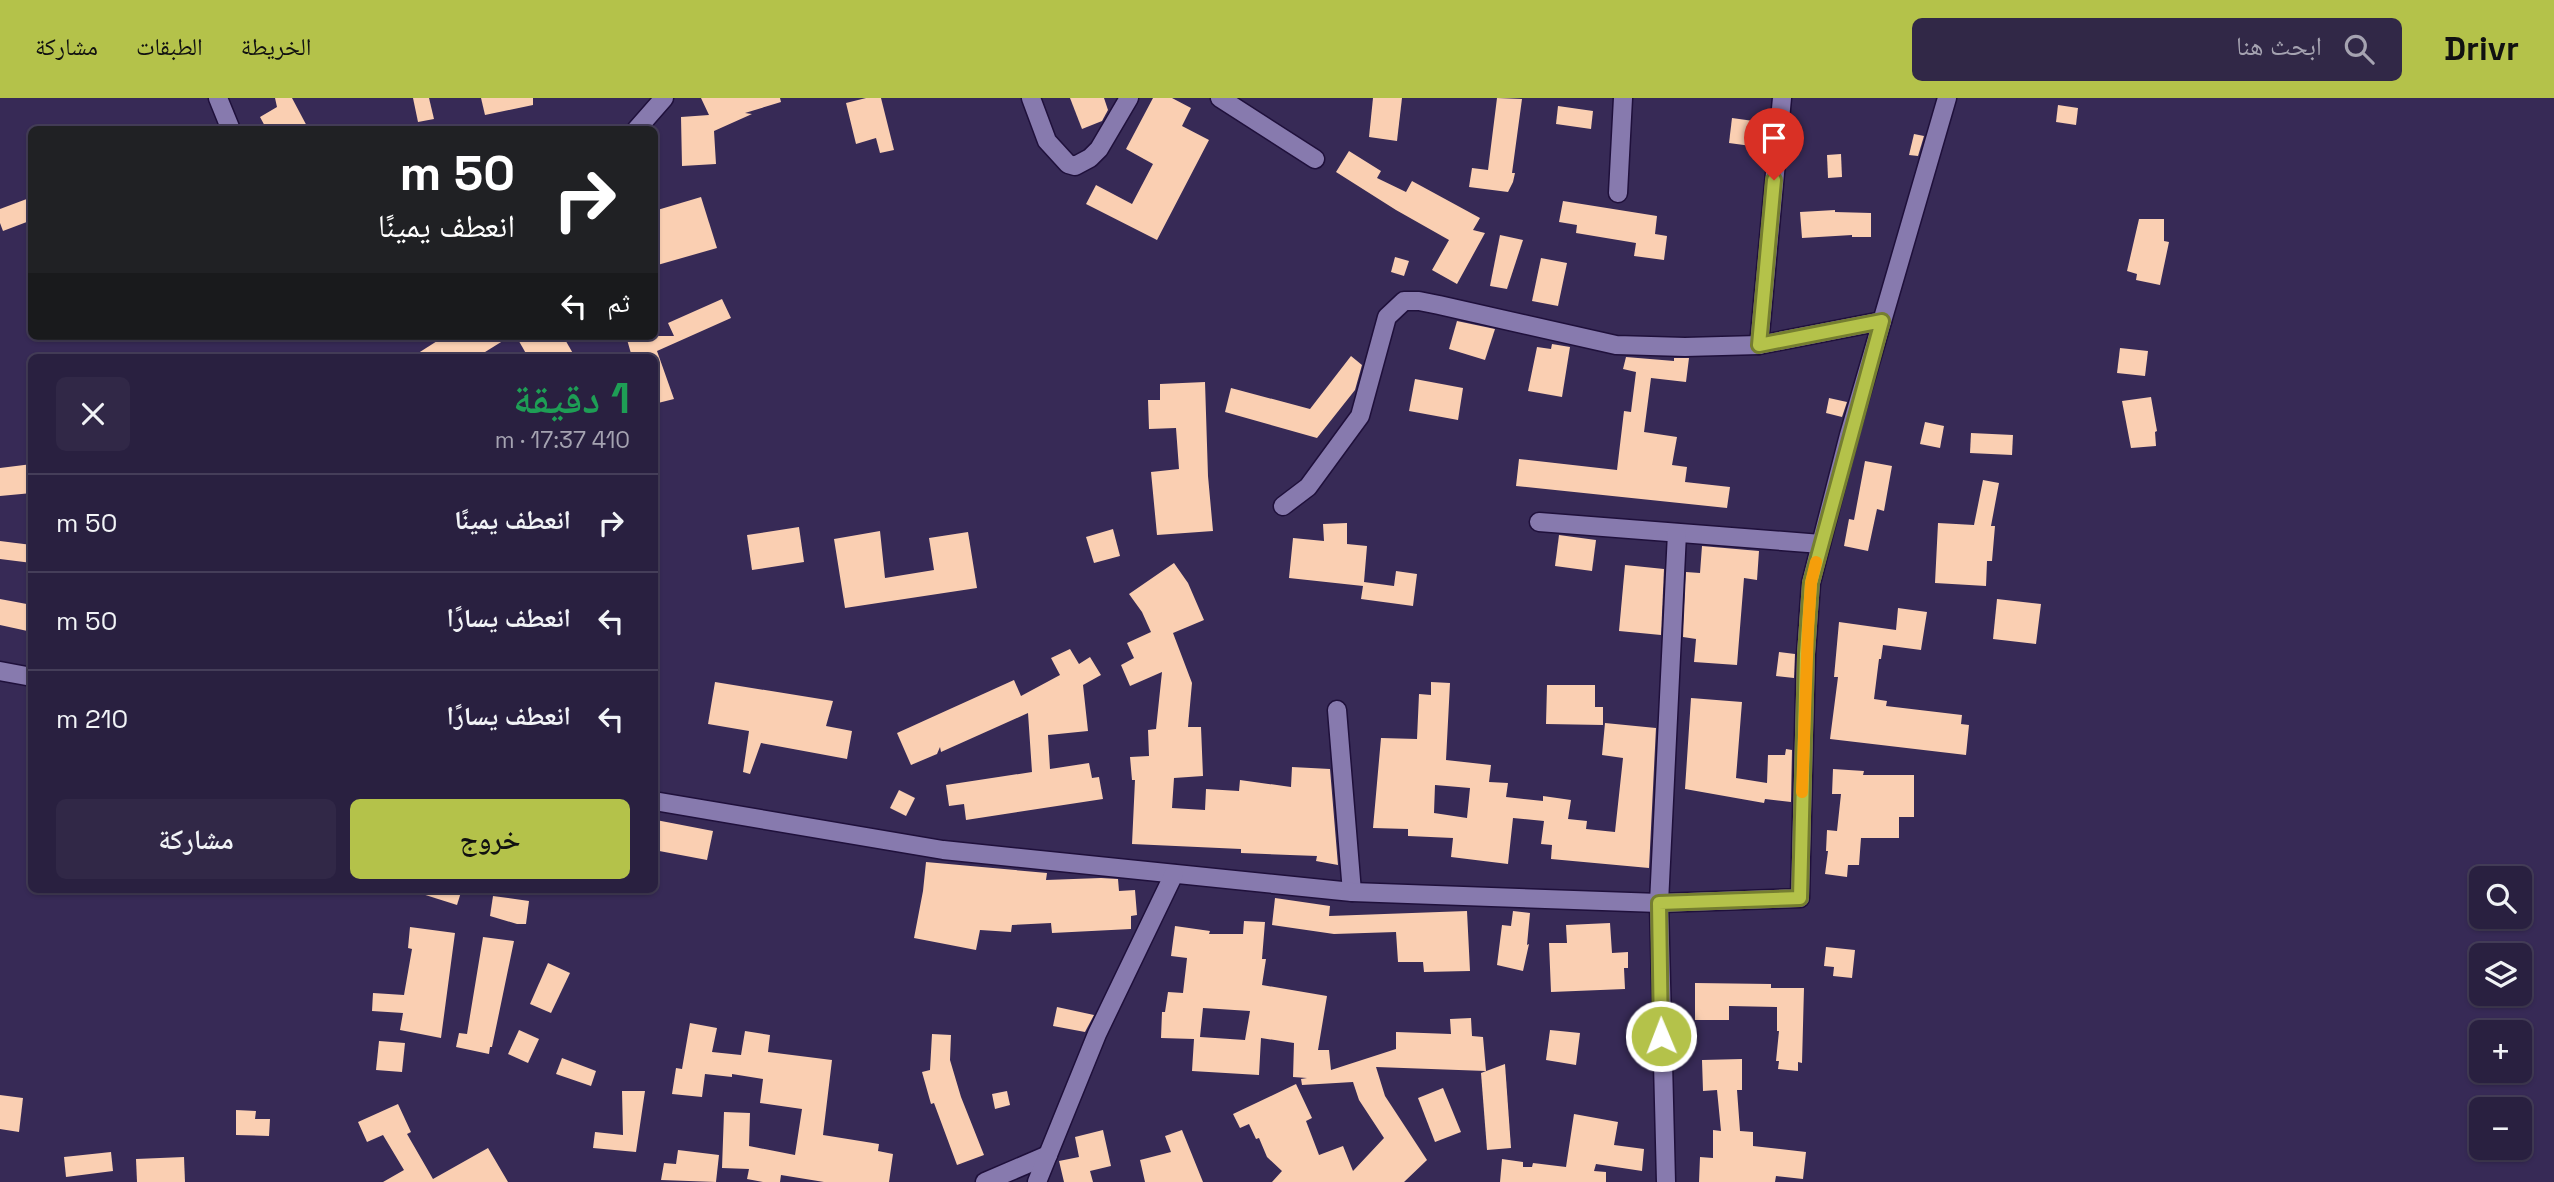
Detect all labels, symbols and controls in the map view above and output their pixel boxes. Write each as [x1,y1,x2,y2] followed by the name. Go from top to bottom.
[1912,18,2402,81] search box
[2444,28,2519,70] text: Drivr
[2236,29,2322,63] text: ابحث هنا
[2340,30,2378,68] icon: search
[35,31,98,62] text: مشاركة
[136,31,203,62] text: الطبقات
[241,31,311,62] text: الخريطة
[1744,108,1804,180] pin
[1755,119,1793,157] icon: arrive
[400,142,515,204] text: 50 m
[539,154,630,245] icon: right
[378,206,515,246] text: انعطف يمينًا
[607,286,630,320] text: ثم
[555,287,593,325] icon: left
[513,372,630,425] text: 1 دقيقة
[56,377,130,451] button: close
[495,425,630,455] text: 410 m · 17:37
[454,503,571,537] text: انعطف يمينًا
[592,504,630,542] icon: right
[56,506,117,540] text: 50 m
[447,601,571,635] text: انعطف يسارًا
[592,602,630,640] icon: left
[56,604,117,638] text: 50 m
[447,699,571,733] text: انعطف يسارًا
[592,700,630,738] icon: left
[56,702,128,736] text: 210 m
[56,799,336,879] button: مشاركة
[350,799,630,879] button: خروج
[2469,866,2532,1160] map controls
[2469,866,2532,929] button: search
[2469,943,2532,1006] button: layers
[1624,999,1698,1073] position arrow
[2469,1020,2532,1083] button: +
[2469,1097,2532,1160] button: −

